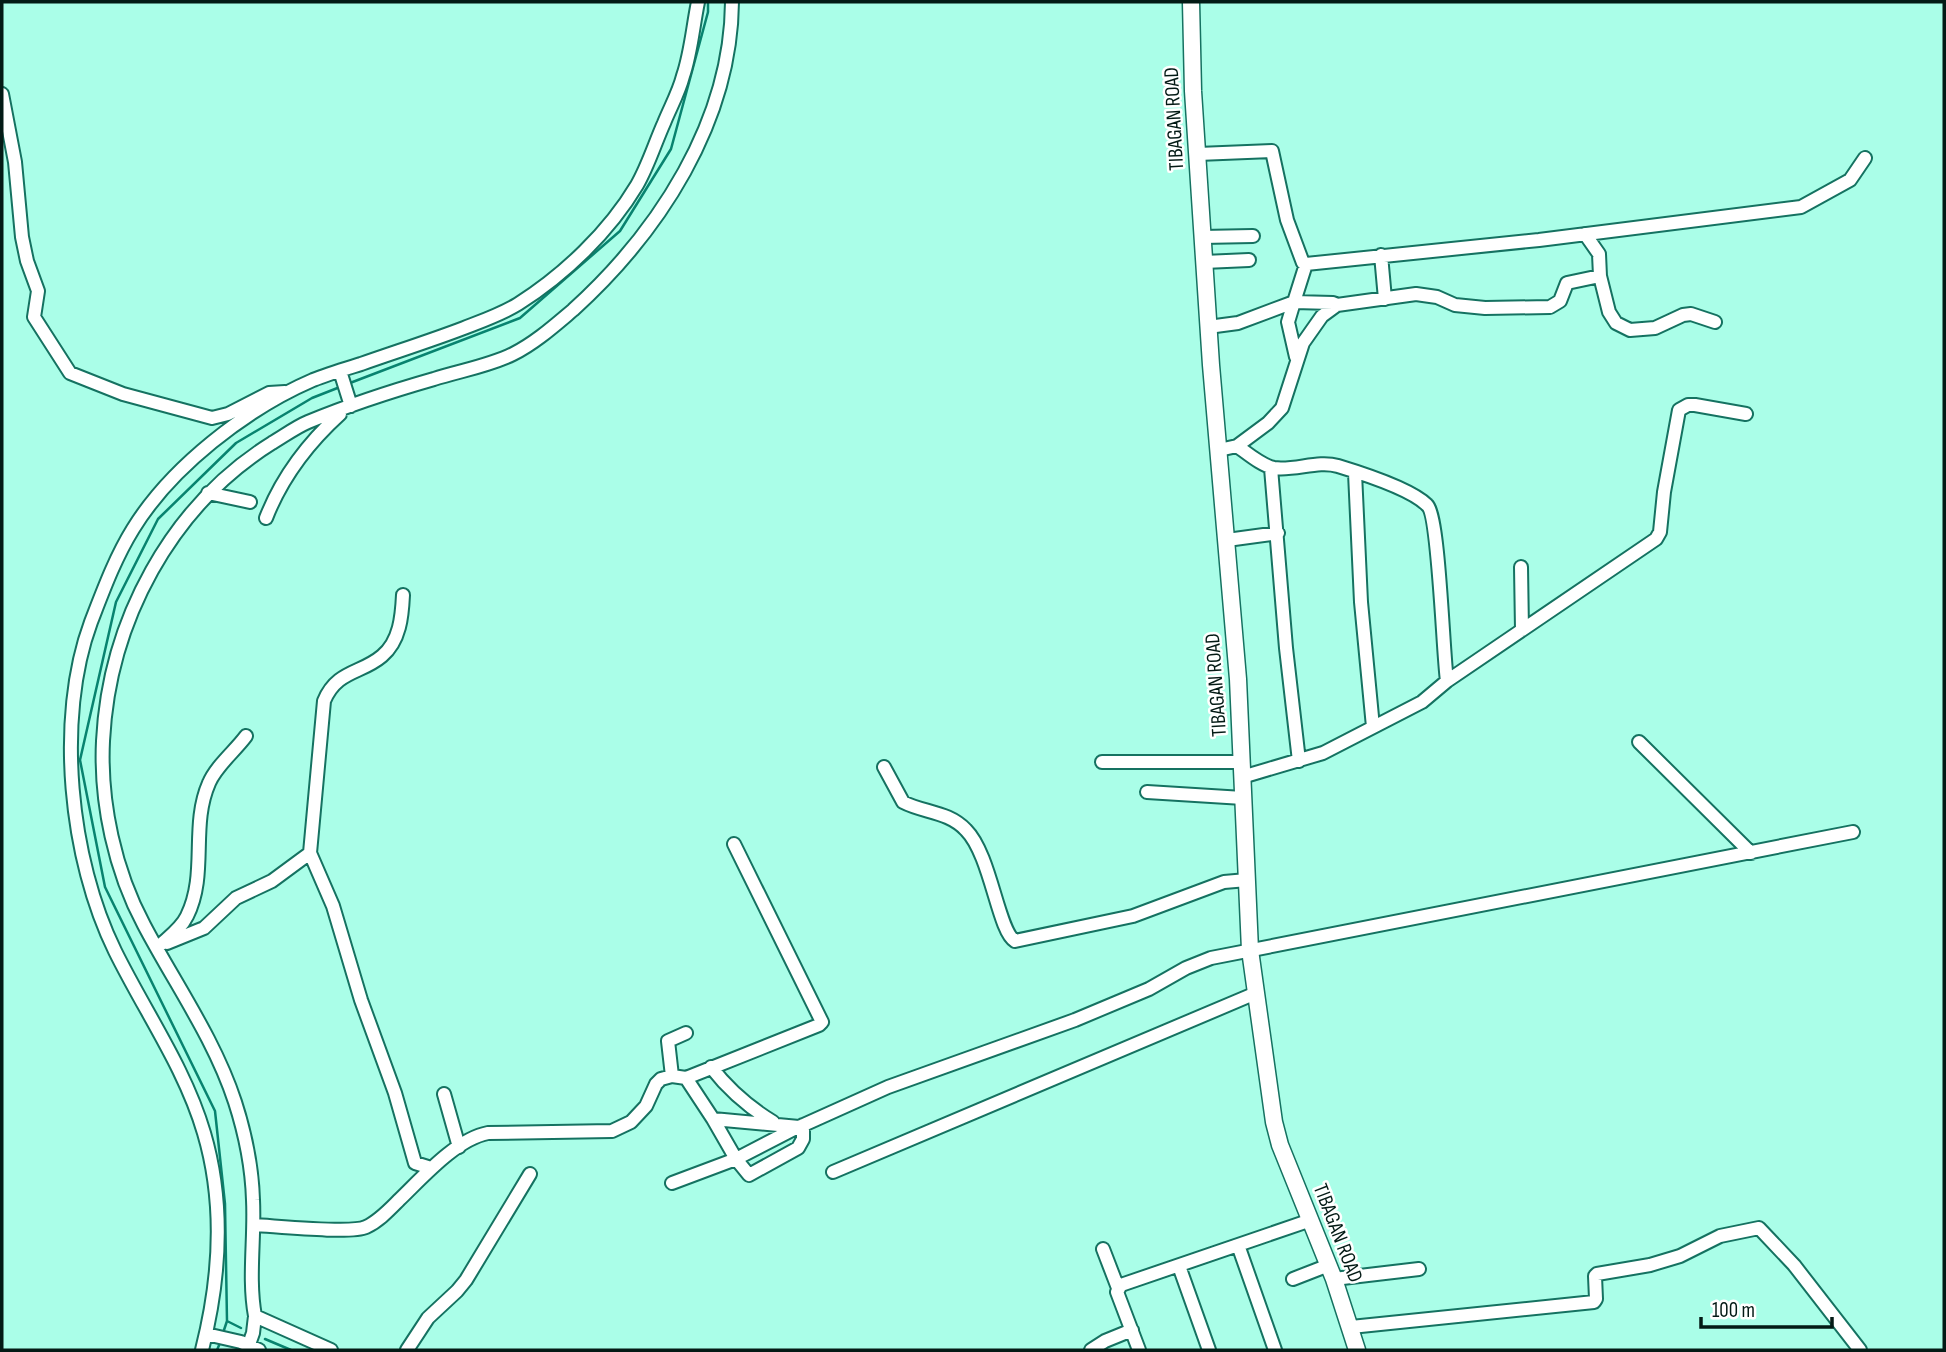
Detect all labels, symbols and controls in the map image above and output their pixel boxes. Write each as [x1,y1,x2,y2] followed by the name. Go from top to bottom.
[1159,67,1189,171] street label: TIBAGAN ROAD
[1200,632,1232,738] street label: TIBAGAN ROAD
[1308,1180,1368,1286] street label: TIBAGAN ROAD
[1701,1286,1832,1330] scale bar
[1712,1298,1755,1323] text: 100 m

